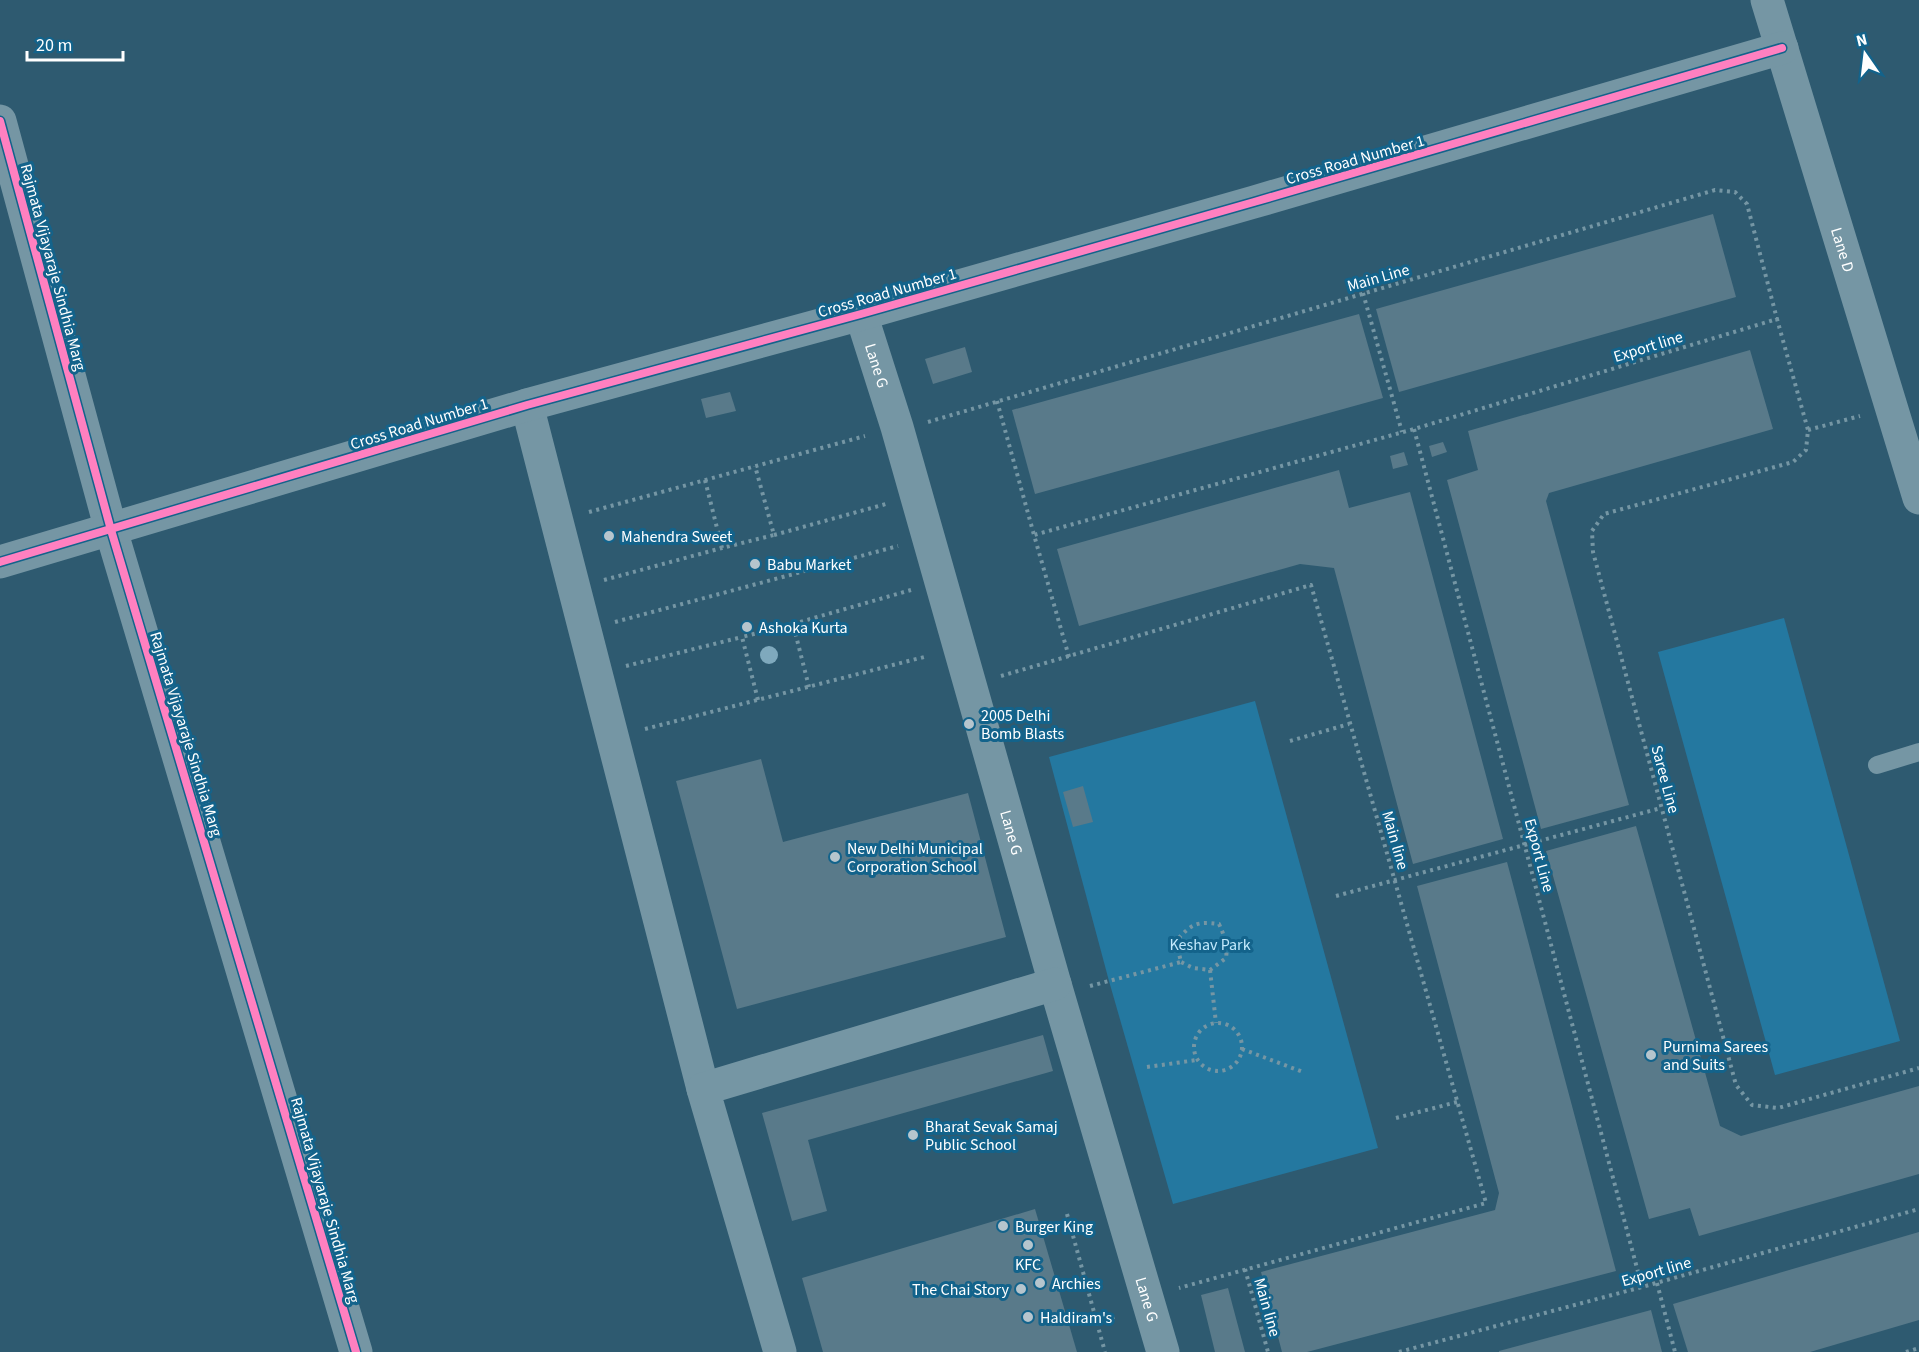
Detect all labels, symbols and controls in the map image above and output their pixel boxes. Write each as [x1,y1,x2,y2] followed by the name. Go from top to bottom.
[27,24,123,62] scale bar
[1835,24,1895,84] north arrow
[1854,28,1869,52] text: N
[36,33,72,58] text: 20 m
[1283,130,1427,190] street label: Cross Road Number 1
[15,161,91,373] street label: Rajmata Vijayaraje Sindhia Marg
[1825,225,1859,275] street label: Lane D
[1344,259,1412,297] street label: Main Line
[815,263,959,323] street label: Cross Road Number 1
[1611,326,1686,368] street label: Export line
[859,341,894,391] street label: Lane G
[348,393,491,455] street label: Cross Road Number 1
[621,526,733,548] place label: Mahendra Sweet
[602,529,616,543] marker: Mahendra Sweet
[767,554,852,576] place label: Babu Market
[748,557,762,571] marker: Babu Market
[759,617,848,639] place label: Ashoka Kurta
[740,620,754,634] marker: Ashoka Kurta
[144,629,228,840] street label: Rajmata Vijayaraje Sindhia Marg
[981,705,1065,745] place label: 2005 Delhi Bomb Blasts
[962,717,976,731] marker: 2005 Delhi Bomb Blasts
[1645,743,1685,816] street label: Saree Line
[994,808,1028,858] street label: Lane G
[1376,808,1414,872] street label: Main line
[1519,816,1559,894] street label: Export Line
[847,838,983,878] place label: New Delhi Municipal Corporation School
[828,850,842,864] marker: New Delhi Municipal Corporation School
[1169,934,1251,956] park label: Keshav Park
[1663,1036,1768,1076] place label: Purnima Sarees and Suits
[1644,1048,1658,1062] marker: Purnima Sarees and Suits
[285,1095,365,1306] street label: Rajmata Vijayaraje Sindhia Marg
[925,1116,1058,1156] place label: Bharat Sevak Samaj Public School
[906,1128,920,1142] marker: Bharat Sevak Samaj Public School
[1015,1216,1093,1238] place label: Burger King
[996,1219,1010,1233] marker: Burger King
[1021,1238,1035,1252] marker: KFC
[1619,1252,1694,1292] street label: Export line
[1015,1254,1041,1276] place label: KFC
[1052,1273,1101,1295] place label: Archies
[1130,1274,1164,1324] street label: Lane G
[1248,1275,1286,1339] street label: Main line
[1033,1276,1047,1290] marker: Archies
[912,1279,1010,1301] place label: The Chai Story
[1014,1282,1028,1296] marker: The Chai Story
[1040,1307,1113,1329] place label: Haldiram's
[1021,1310,1035,1324] marker: Haldiram's

